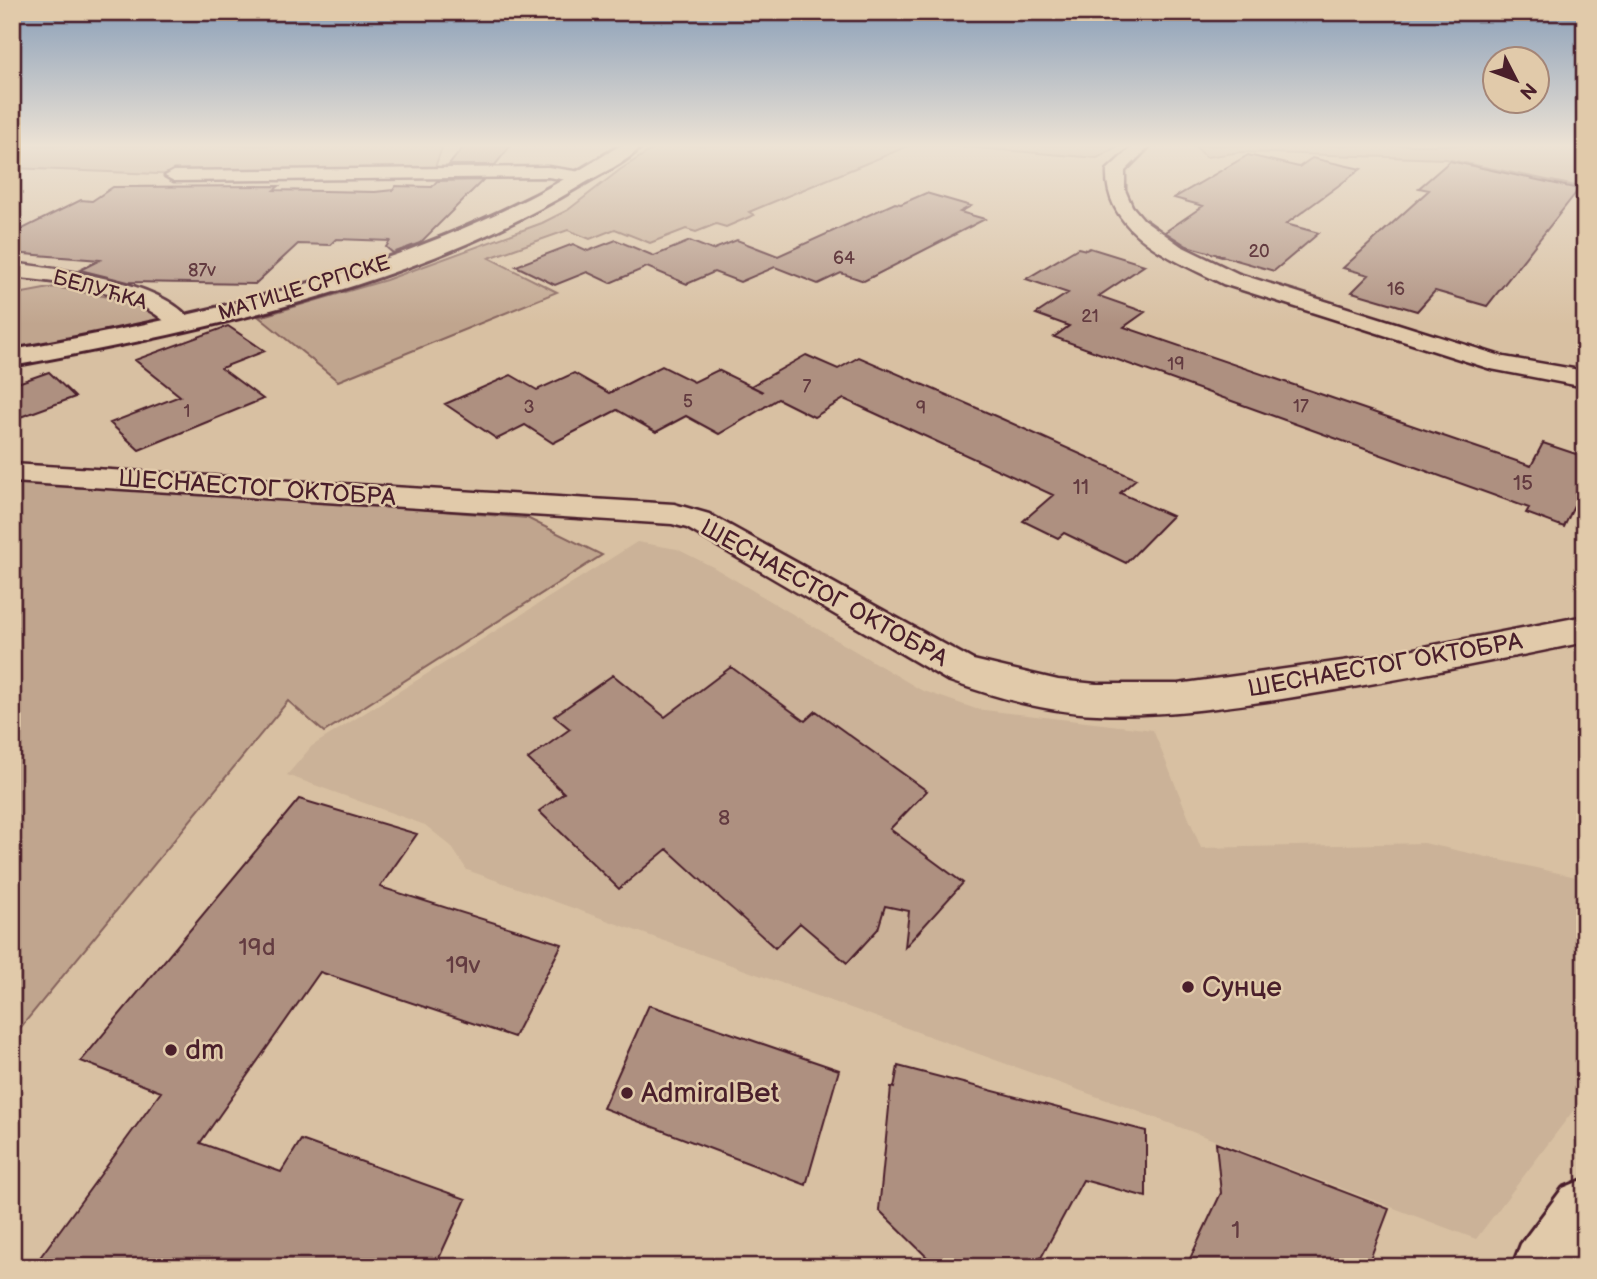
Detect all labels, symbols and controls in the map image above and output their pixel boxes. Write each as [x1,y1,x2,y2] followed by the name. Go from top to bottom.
[1482,46,1552,116] north arrow
[1514,77,1541,103] text: N
[1248,241,1270,262] house number: 20
[833,248,855,269] house number: 64
[215,250,393,326] street label: МАТИЦЕ СРПСКЕ
[188,260,216,281] house number: 87v
[50,265,150,315] street label: БЕЛУЋКА
[1387,279,1405,300] house number: 16
[1081,306,1099,327] house number: 21
[1167,354,1185,375] house number: 19
[803,376,812,397] house number: 7
[683,391,693,412] house number: 5
[1293,396,1309,417] house number: 17
[523,397,535,418] house number: 3
[916,398,926,419] house number: 9
[184,401,190,422] house number: 1
[117,464,397,512] street label: ШЕСНАЕСТОГ ОКТОБРА
[1513,471,1533,496] house number: 15
[1073,475,1089,500] house number: 11
[695,513,953,673] street label: ШЕСНАЕСТОГ ОКТОБРА
[1246,626,1525,703] street label: ШЕСНАЕСТОГ ОКТОБРА
[718,806,730,831] house number: 8
[239,933,275,962] house number: 19d
[446,951,481,980] house number: 19v
[1202,971,1282,1004] place label: Сунце
[1180,979,1196,995] marker: Сунце
[185,1034,224,1067] place label: dm
[163,1042,179,1058] marker: dm
[641,1077,780,1110] place label: AdmiralBet
[619,1085,635,1101] marker: AdmiralBet
[1231,1216,1241,1245] house number: 1

